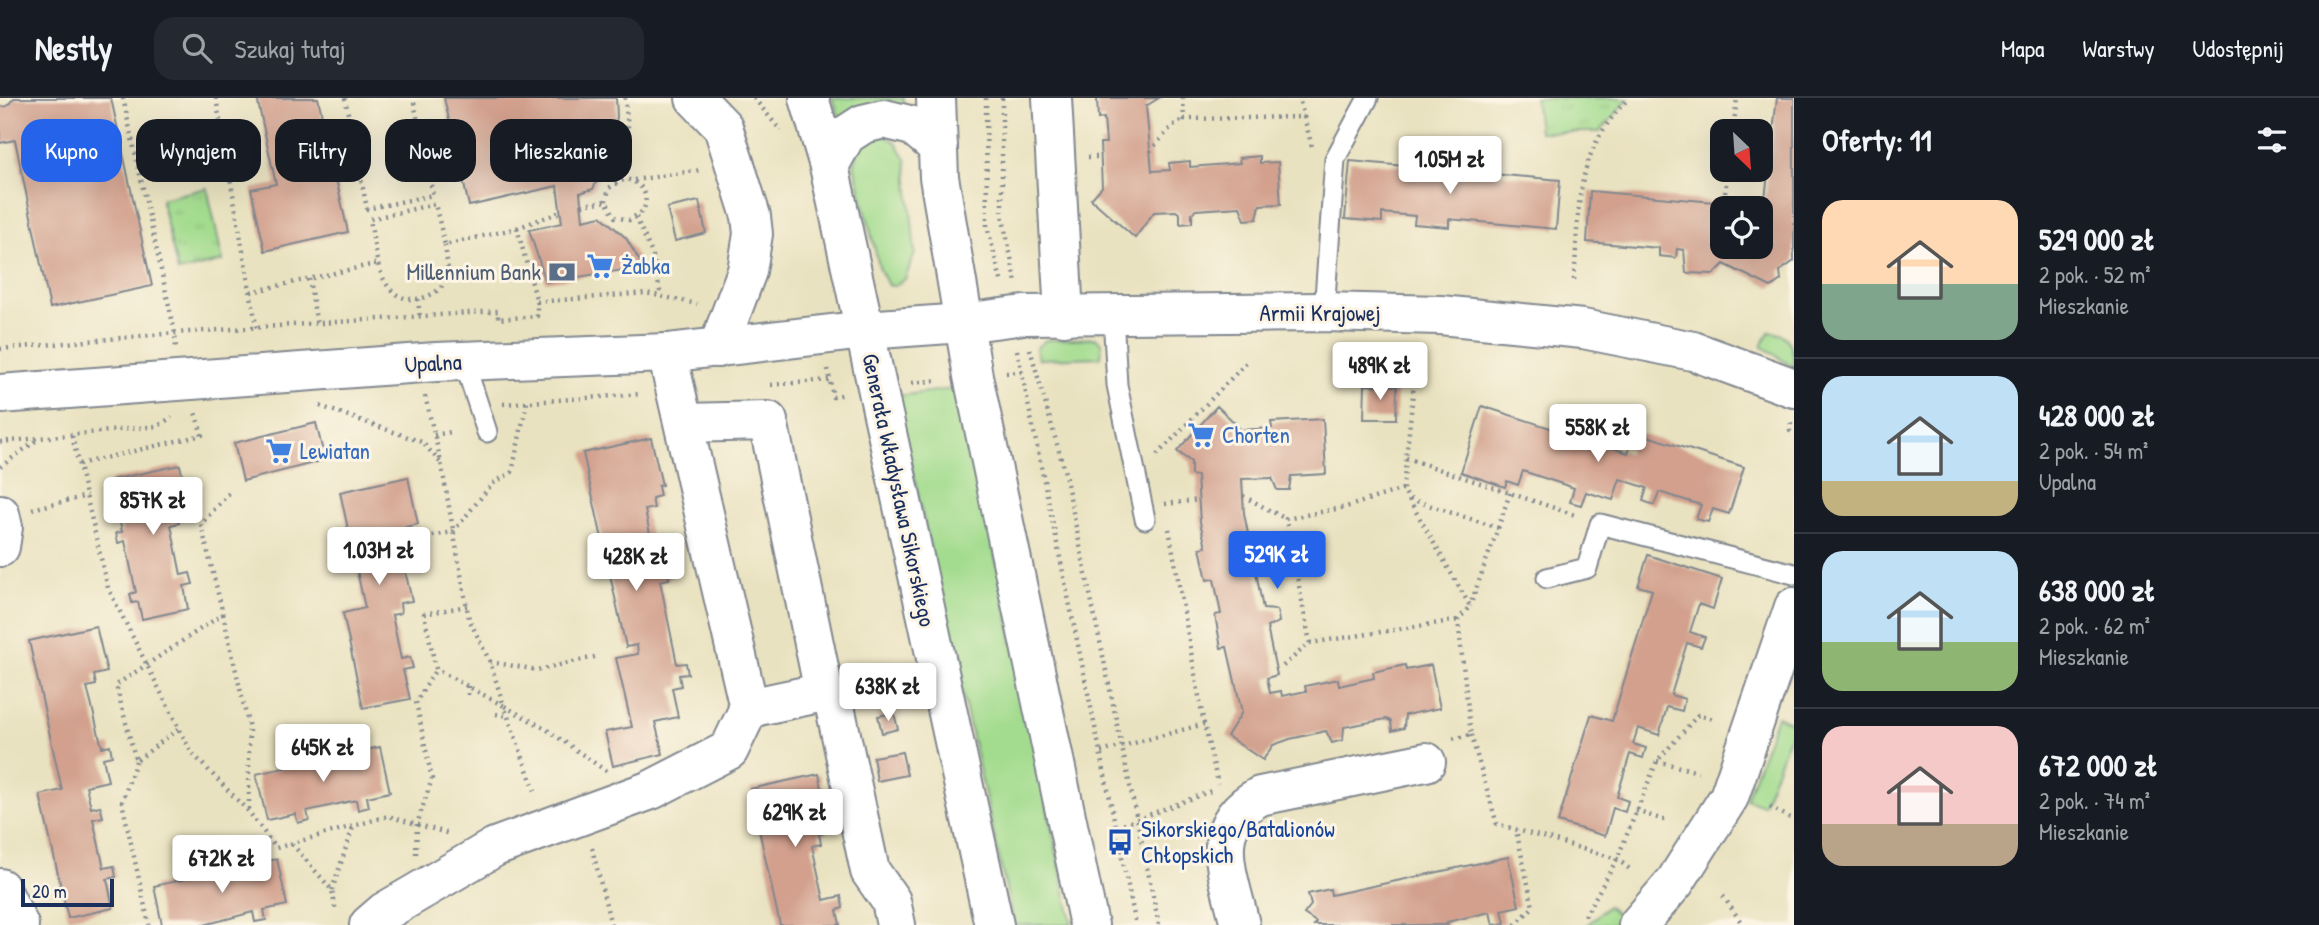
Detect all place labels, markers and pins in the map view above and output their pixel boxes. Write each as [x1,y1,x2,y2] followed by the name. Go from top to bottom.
[1378,136,1522,196] pin: 1.05M zł
[621,250,670,281] place label: Żabka
[585,251,615,281] supermarket icon: Żabka
[406,256,541,287] place label: Millennium Bank
[547,257,577,287] bank icon: Millennium Bank
[1315,342,1445,402] pin: 489K zł
[1533,404,1663,464] pin: 558K zł
[1222,419,1290,450] place label: Chorten
[1186,420,1216,450] supermarket icon: Chorten
[300,435,370,466] place label: Lewiatan
[264,436,294,466] supermarket icon: Lewiatan
[88,478,218,537] pin: 857K zł
[307,528,451,587] pin: 1.03M zł
[1212,532,1342,591] pin: 529K zł
[571,533,701,593] pin: 428K zł
[823,664,953,723] pin: 638K zł
[258,724,388,784] pin: 645K zł
[730,790,860,849] pin: 629K zł
[1141,813,1335,870] place label: Sikorskiego/Batalionów Chłopskich
[1105,827,1135,857] bus stop icon: Sikorskiego/Batalionów Chłopskich
[157,836,287,895] pin: 672K zł

